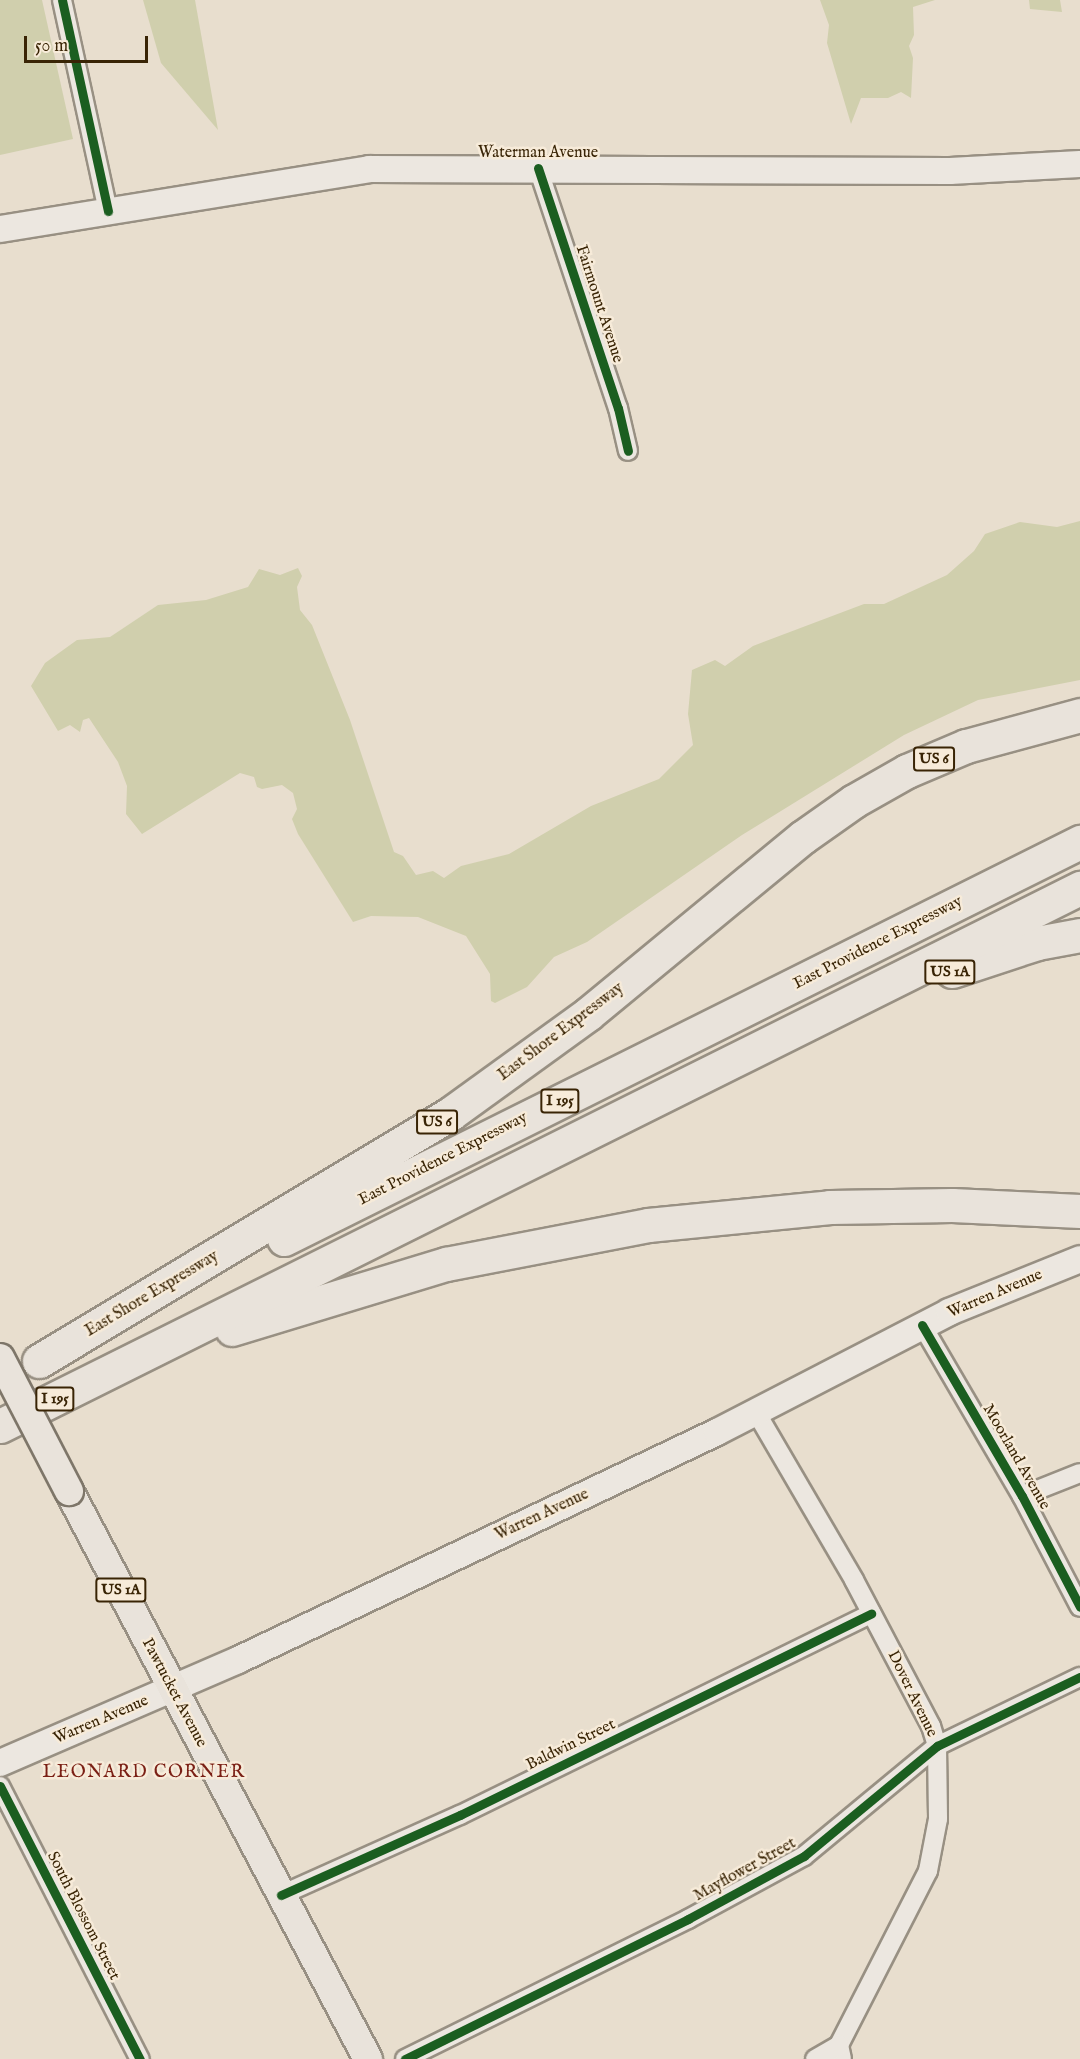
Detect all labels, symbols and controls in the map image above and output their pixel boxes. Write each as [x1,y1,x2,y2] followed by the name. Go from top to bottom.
[27,24,152,62] scale bar
[35,35,68,58] text: 50 m
[478,143,598,163] street label: Waterman Avenue
[571,243,627,365] street label: Fairmount Avenue
[913,747,955,771] road number: US 6
[790,892,966,994] street label: East Providence Expressway
[923,960,977,984] road number: US 1A
[495,979,627,1085] street label: East Shore Expressway
[539,1089,581,1113] road number: I 195
[355,1108,531,1210] street label: East Providence Expressway
[416,1110,458,1134] road number: US 6
[82,1247,222,1341] street label: East Shore Expressway
[945,1265,1045,1323] street label: Warren Avenue
[34,1387,76,1411] road number: I 195
[978,1401,1054,1513] street label: Moorland Avenue
[492,1485,592,1545] street label: Warren Avenue
[94,1578,148,1602] road number: US 1A
[137,1635,211,1751] street label: Pawtucket Avenue
[883,1648,941,1740] street label: Dover Avenue
[51,1691,151,1749] street label: Warren Avenue
[523,1715,619,1775] street label: Baldwin Street
[42,1762,246,1784] district label: LEONARD CORNER
[691,1834,799,1906] street label: Mayflower Street
[42,1849,124,1983] street label: South Blossom Street

